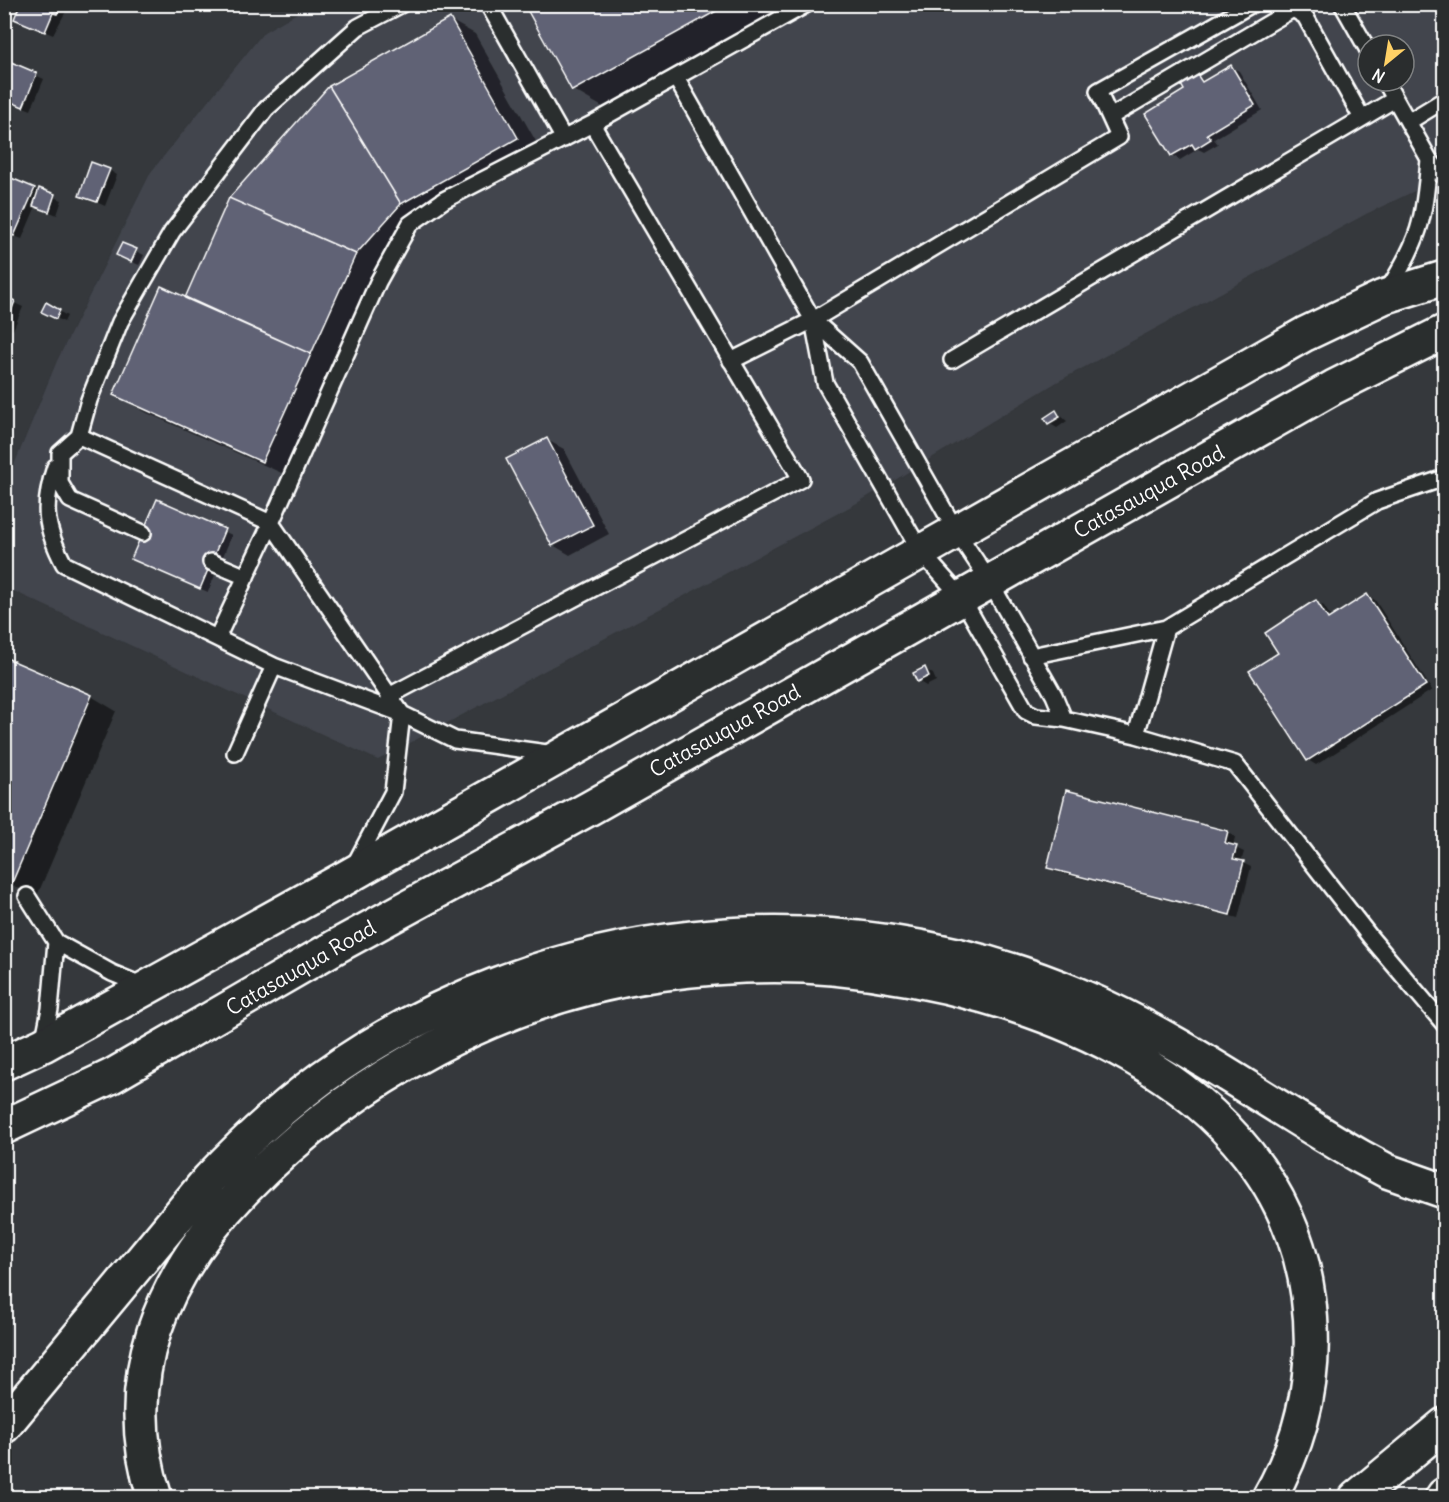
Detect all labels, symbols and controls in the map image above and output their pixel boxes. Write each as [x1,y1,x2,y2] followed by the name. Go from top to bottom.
[1356,33,1416,93] north arrow
[1369,65,1388,87] text: N
[1069,439,1229,544] street label: Catasauqua Road
[645,678,805,783] street label: Catasauqua Road
[221,914,380,1021] street label: Catasauqua Road

